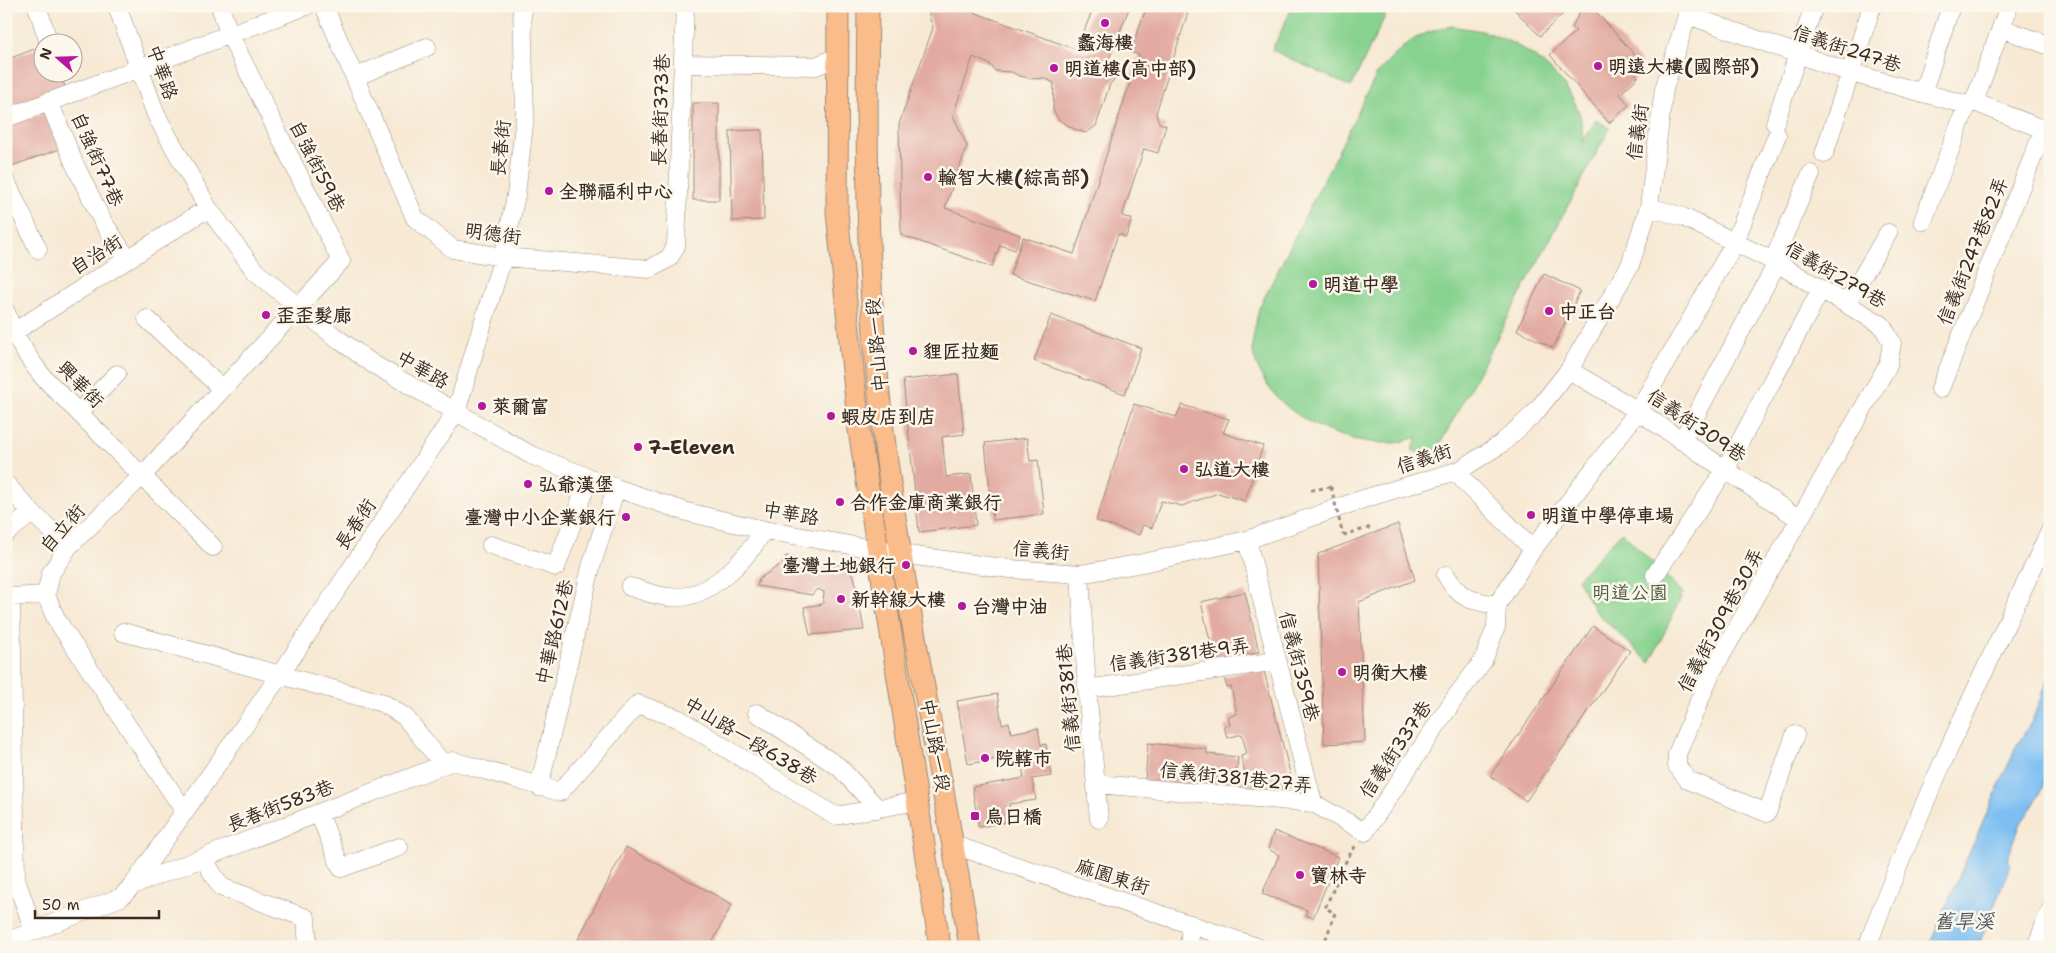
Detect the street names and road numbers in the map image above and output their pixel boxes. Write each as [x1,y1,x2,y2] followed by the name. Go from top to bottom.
[1789,19,1905,78] street label: 信義街247巷
[141,41,184,103] street label: 中華路
[646,53,675,167] street label: 長春街373巷
[1621,102,1654,162] street label: 信義街
[65,108,130,211] street label: 自強街77巷
[284,116,351,216] street label: 自強街59巷
[485,118,516,178] street label: 長春街
[1931,173,2014,329] street label: 信義街247巷82弄
[463,217,523,250] street label: 明德街
[65,229,127,280] street label: 自治街
[1780,235,1891,314] street label: 信義街279巷
[860,297,893,393] street label: 中山路一段
[392,344,454,395] street label: 中華路
[52,355,110,413] street label: 興華街
[1642,383,1751,468] street label: 信義街309巷
[1393,438,1455,479] street label: 信義街
[329,494,382,555] street label: 長春街
[761,496,821,531] street label: 中華路
[34,499,91,558] street label: 自立街
[1011,536,1070,565] street label: 信義街
[1672,544,1769,697] street label: 信義街309巷30弄
[530,577,579,688] street label: 中華路612巷
[1274,608,1325,724] street label: 信義街359巷
[1107,632,1251,677] street label: 信義街381巷9弄
[1051,642,1086,753] street label: 信義街381巷
[679,691,822,790] street label: 中山路一段638巷
[1353,695,1437,803] street label: 信義街337巷
[915,696,956,794] street label: 中山路一段
[1158,757,1314,798] street label: 信義街381巷27弄
[223,774,337,837] street label: 長春街583巷
[1073,853,1153,900] street label: 麻園東街

